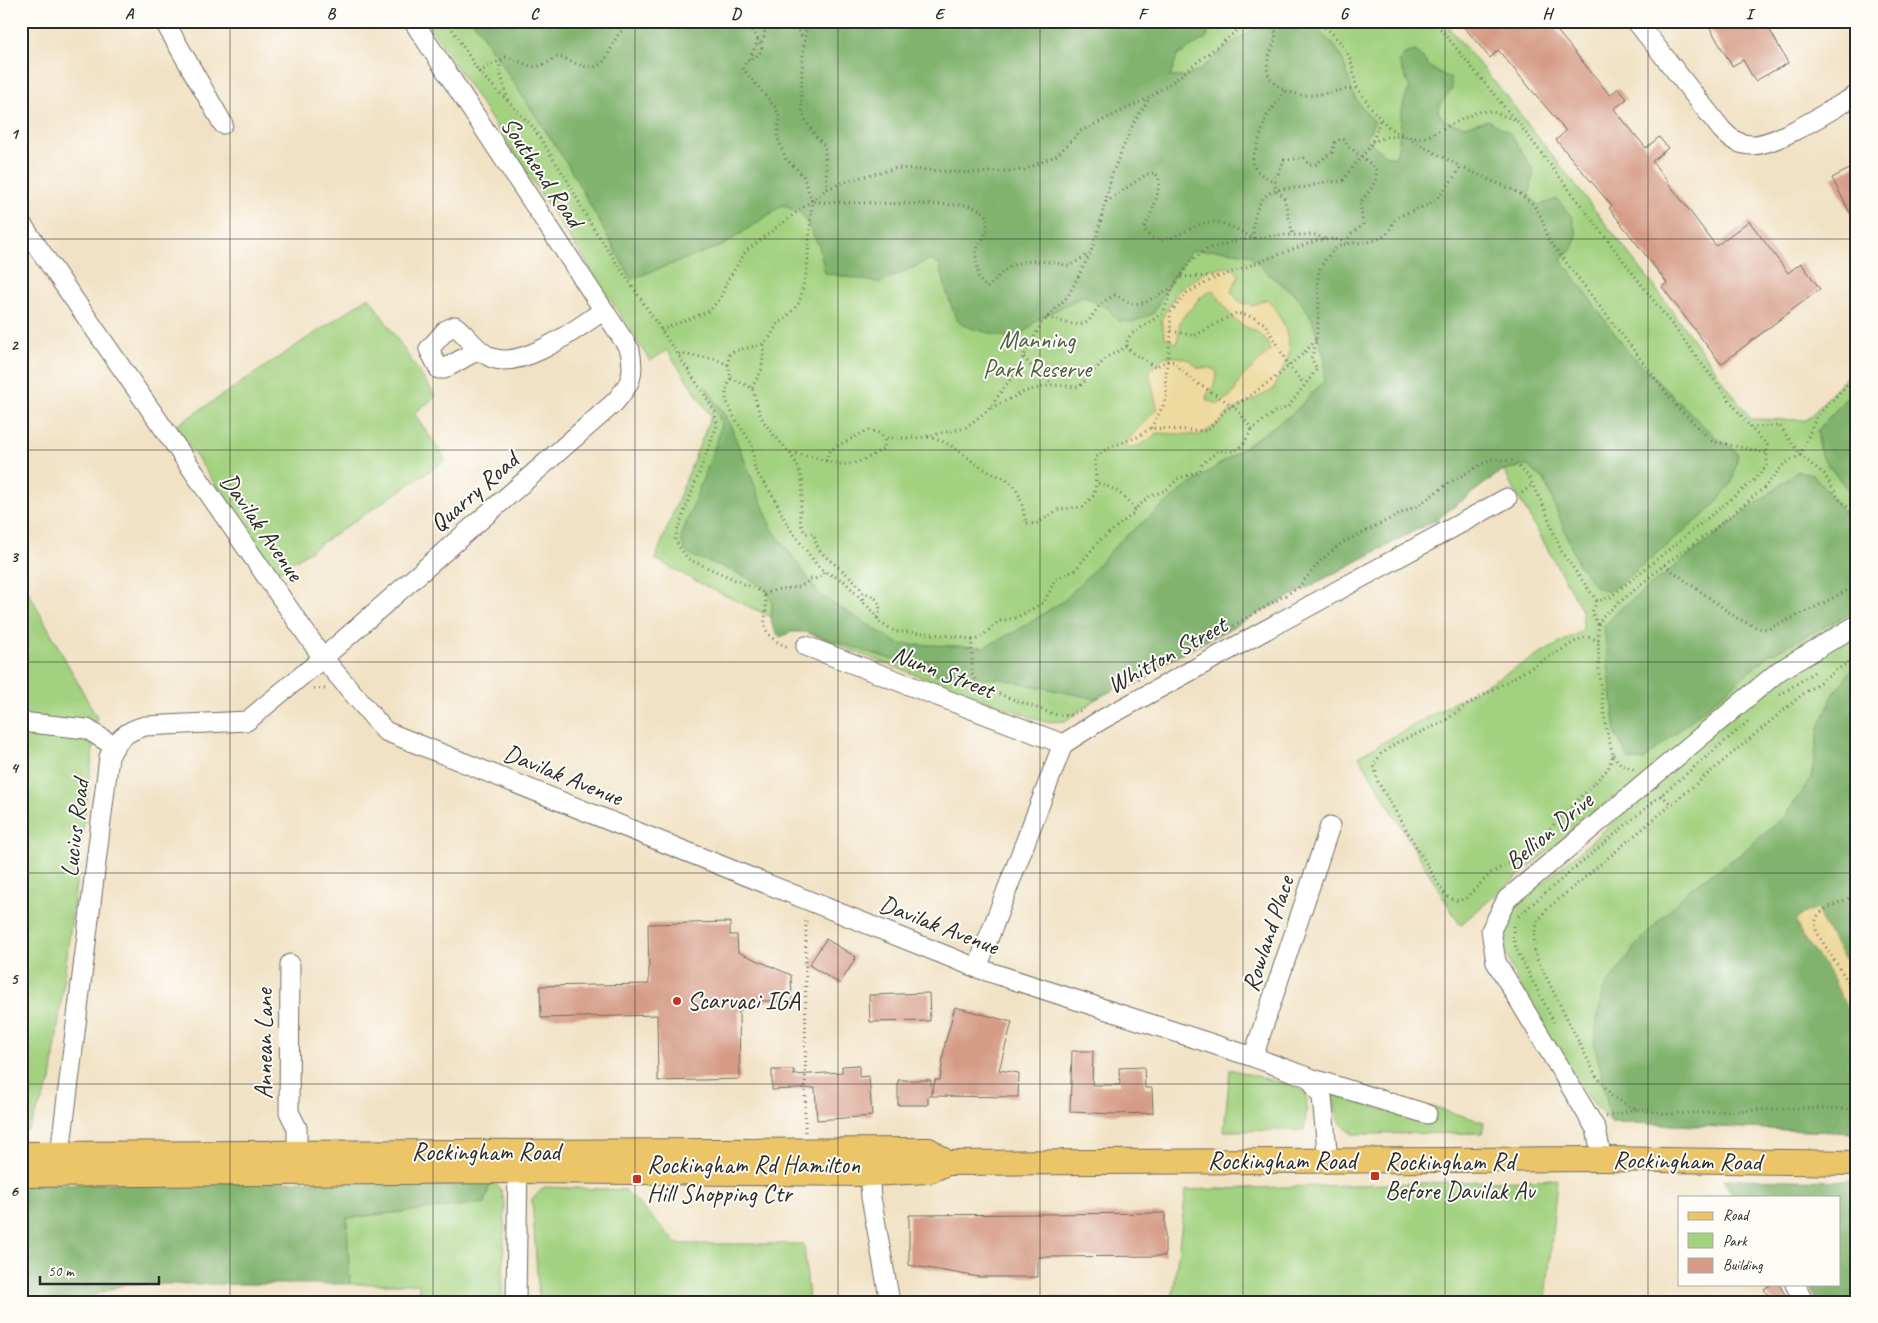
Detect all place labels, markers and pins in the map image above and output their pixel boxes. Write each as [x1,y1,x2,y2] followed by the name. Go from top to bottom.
[687,985,800,1017] place label: Scarvaci IGA
[671,995,683,1007] marker: Scarvaci IGA
[1385,1146,1537,1207] place label: Rockingham Rd Before Davilak Av
[647,1149,861,1210] place label: Rockingham Rd Hamilton Hill Shopping Ctr
[1369,1170,1381,1182] marker: Rockingham Rd Before Davilak Av
[631,1173,643,1185] marker: Rockingham Rd Hamilton Hill Shopping Ctr

